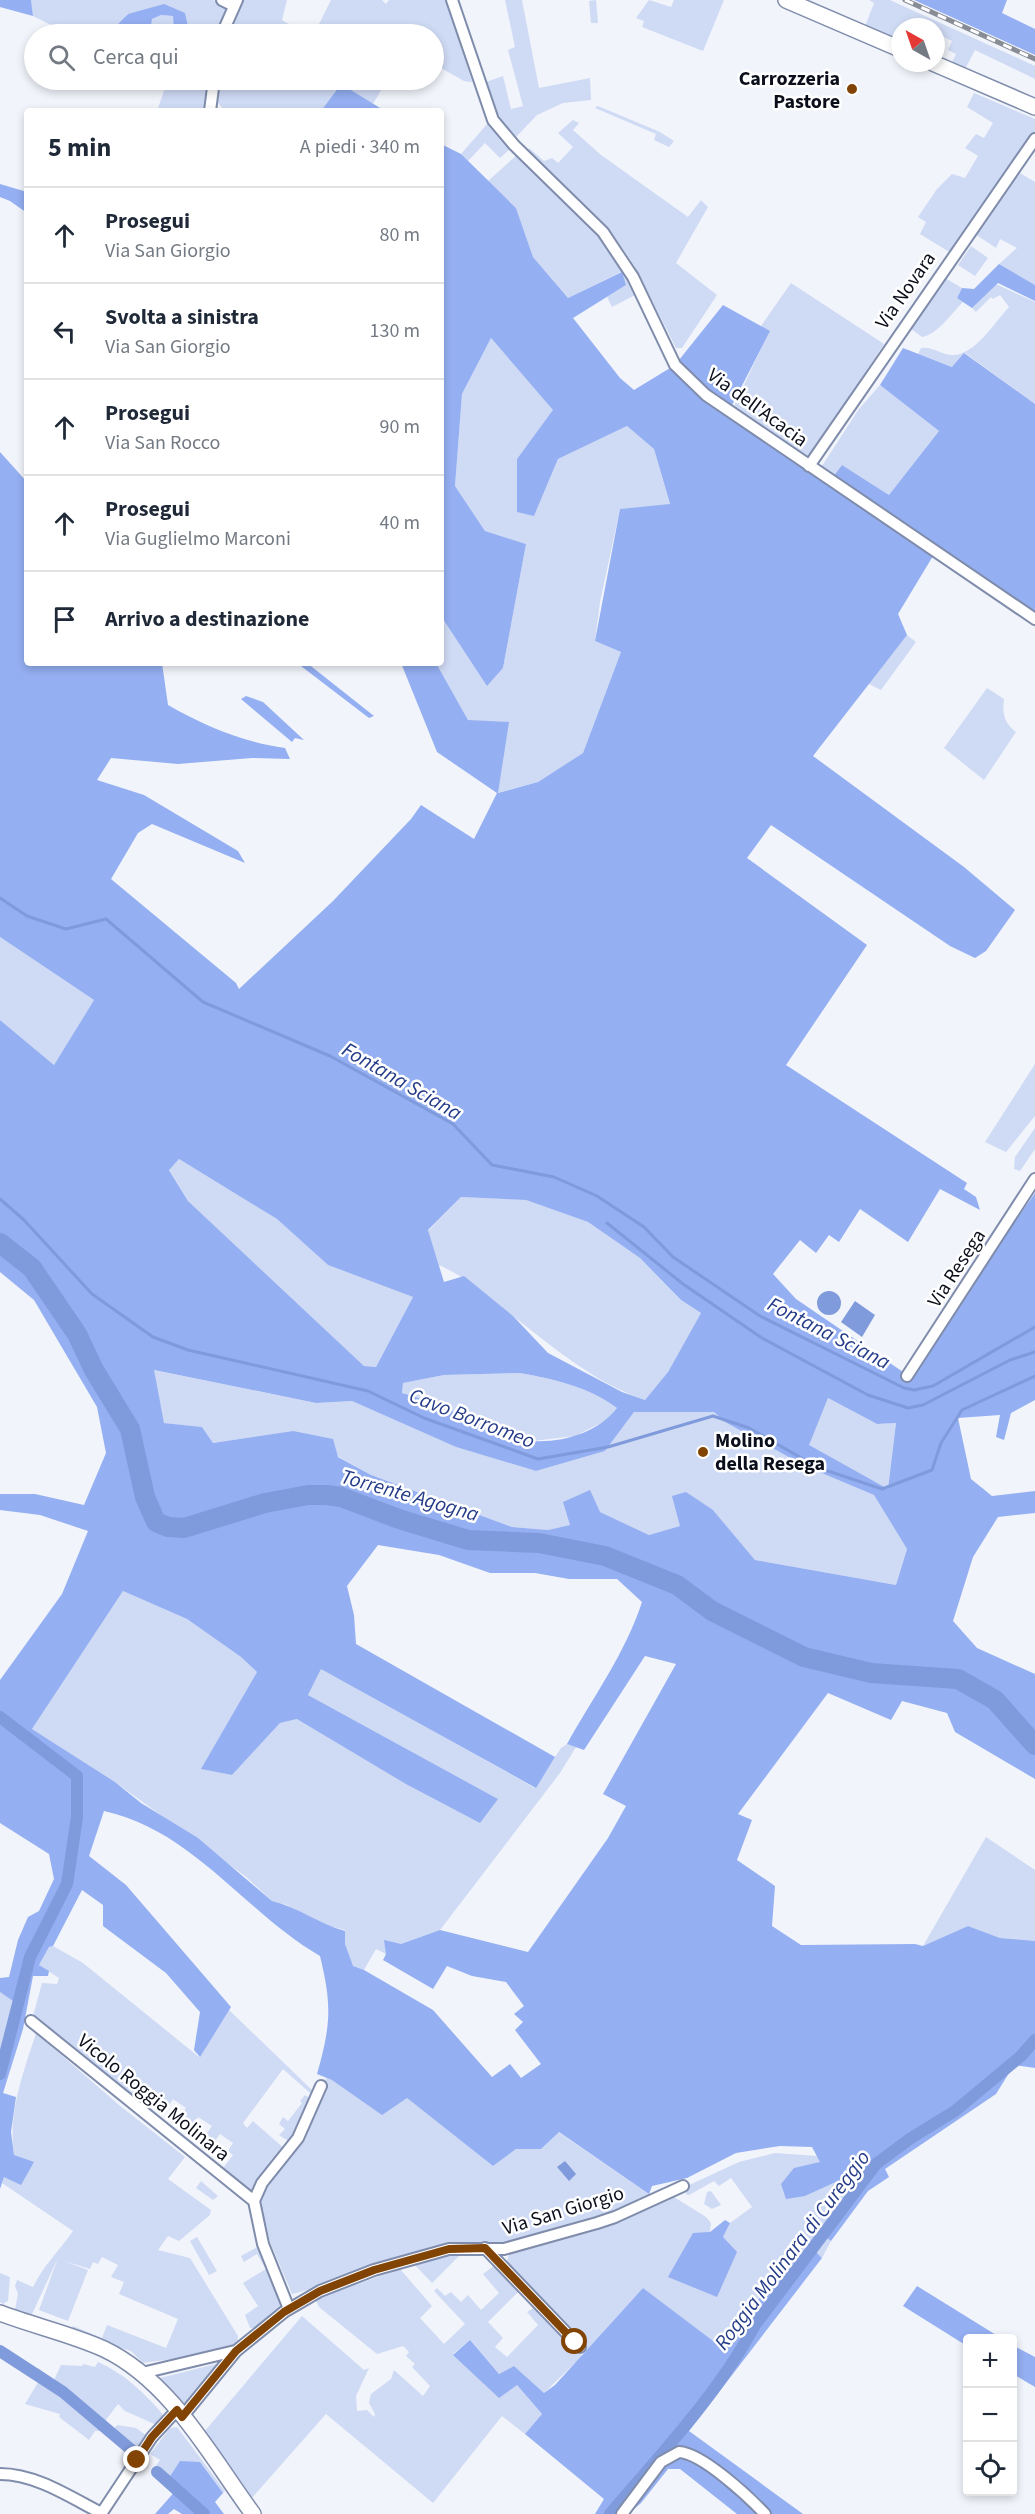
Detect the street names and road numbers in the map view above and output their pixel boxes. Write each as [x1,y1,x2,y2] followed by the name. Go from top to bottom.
[869,246,943,335] street label: Via Novara
[701,362,814,454] street label: Via dell'Acacia
[921,1224,993,1313] street label: Via Resega
[71,2027,236,2168] street label: Vicolo Roggia Molinara
[499,2179,627,2243] street label: Via San Giorgio

